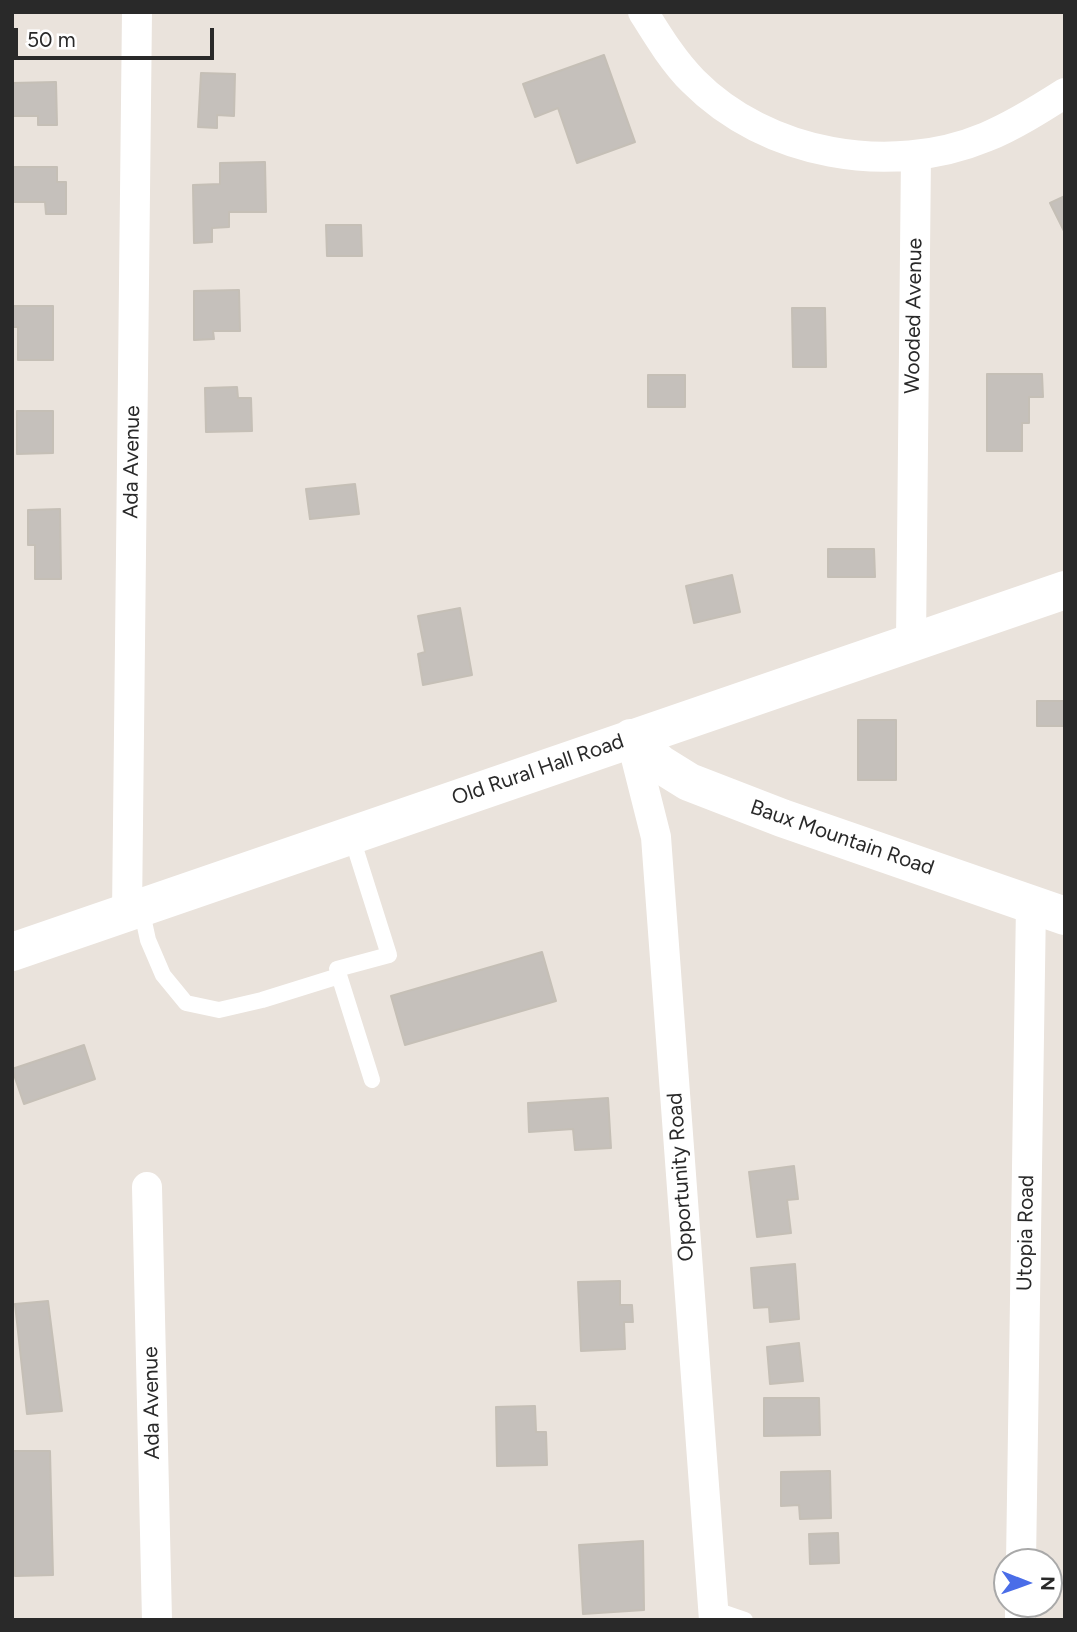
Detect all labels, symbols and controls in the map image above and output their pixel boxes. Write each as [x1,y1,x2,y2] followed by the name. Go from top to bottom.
[18,14,217,58] scale bar
[27,27,76,52] text: 50 m
[900,238,928,394] street label: Wooded Avenue
[118,405,146,519] street label: Ada Avenue
[449,729,627,811] street label: Old Rural Hall Road
[747,795,937,881] street label: Baux Mountain Road
[663,1092,699,1262] street label: Opportunity Road
[1012,1175,1040,1291] street label: Utopia Road
[138,1346,166,1460] street label: Ada Avenue
[993,1548,1063,1618] north arrow
[1036,1576,1059,1591] text: N

